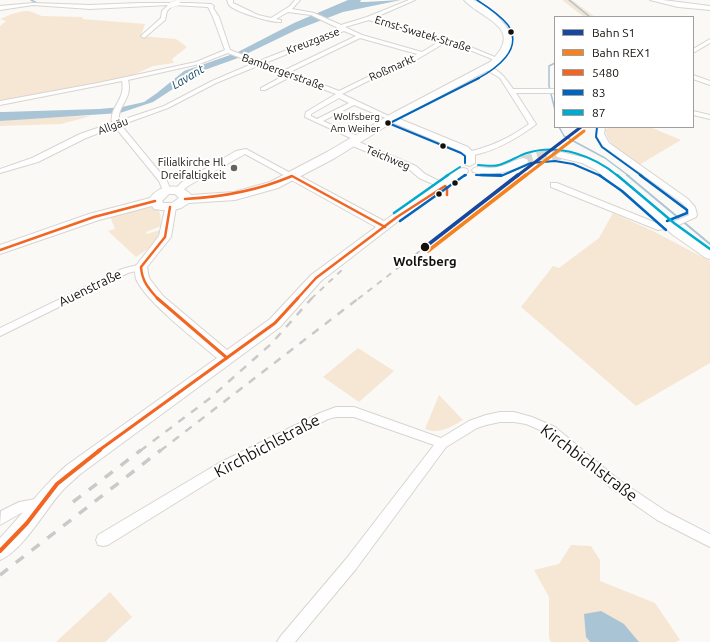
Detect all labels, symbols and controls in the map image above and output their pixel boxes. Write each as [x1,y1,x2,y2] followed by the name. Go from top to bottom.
[373,13,473,55] street label: Ernst-Swatek-Straße
[554,16,694,128] legend
[285,25,341,57] street label: Kreuzgasse
[592,26,635,39] text: Bahn S1
[506,27,516,37] unlabelled marker
[592,46,651,59] text: Bahn REX1
[240,51,326,93] street label: Bambergerstraße
[367,52,417,84] street label: Roßmarkt
[169,62,207,92] water label: Lavant
[592,66,619,79] text: 5480
[592,86,606,99] text: 83
[592,106,606,119] text: 87
[331,111,380,134] place label: Wolfsberg Am Weiher
[96,114,130,138] street label: Allgäu
[383,118,393,128] marker: Wolfsberg Am Weiher
[438,141,448,151] unlabelled marker
[364,143,412,173] street label: Teichweg
[158,155,226,181] place label: Filialkirche Hl. Dreifaltigkeit
[229,163,239,173] marker: Filialkirche Hl. Dreifaltigkeit
[450,178,460,188] unlabelled marker
[434,189,444,199] unlabelled marker
[419,241,431,253] marker: Wolfsberg
[393,254,457,270] place label: Wolfsberg
[56,266,124,310] street label: Auenstraße
[211,410,323,482] street label: Kirchbichlstraße
[537,420,641,506] street label: Kirchbichlstraße

